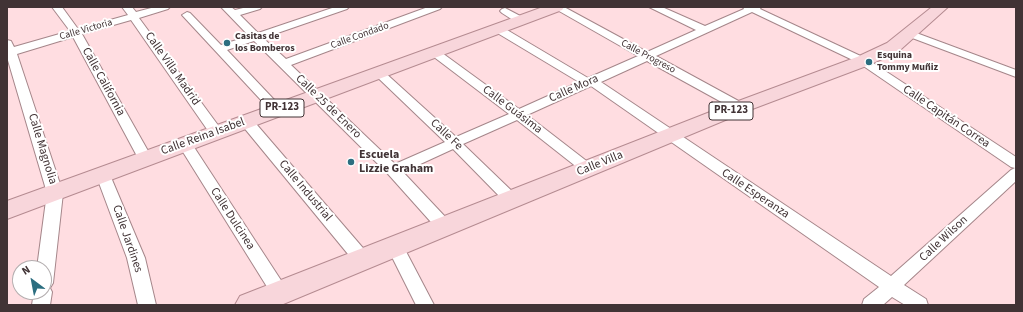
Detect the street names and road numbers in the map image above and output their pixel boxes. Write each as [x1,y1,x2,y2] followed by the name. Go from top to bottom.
[58,17,114,43] street label: Calle Victoria
[329,20,391,52] street label: Calle Condado
[141,30,203,108] street label: Calle Villa Madrid
[619,38,677,76] street label: Calle Progreso
[78,45,128,119] street label: Calle California
[292,72,364,142] street label: Calle 25 de Enero
[547,72,601,106] street label: Calle Mora
[900,82,992,152] street label: Calle Capitán Correa
[479,83,545,137] street label: Calle Guásima
[260,99,304,117] road number: PR-123
[709,102,753,120] road number: PR-123
[24,112,60,186] street label: Calle Magnolia
[159,115,247,159] street label: Calle Reina Isabel
[427,116,465,154] street label: Calle Fe
[575,148,625,180] street label: Calle Villa
[275,158,335,224] street label: Calle Industrial
[718,166,792,222] street label: Calle Esperanza
[207,185,257,253] street label: Calle Dulcinea
[109,203,145,275] street label: Calle Jardines
[917,213,971,265] street label: Calle Wilson

